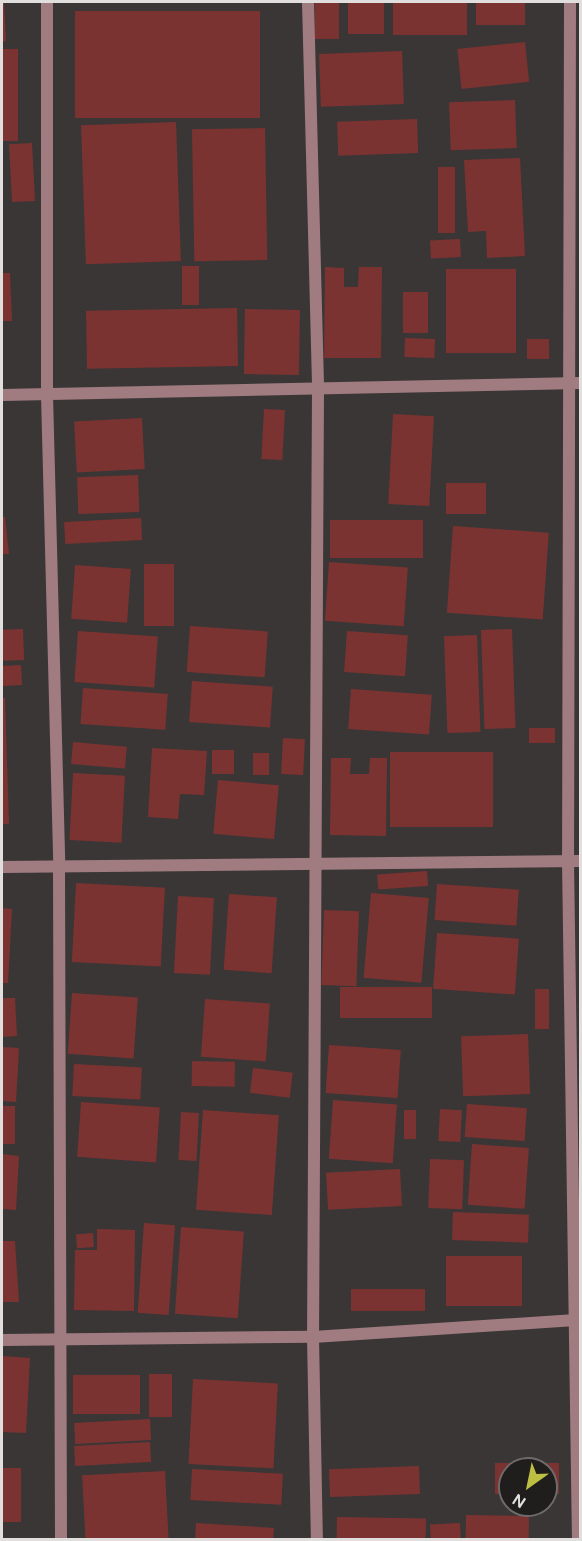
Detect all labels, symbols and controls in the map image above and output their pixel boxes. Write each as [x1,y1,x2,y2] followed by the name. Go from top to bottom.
[498,1457,558,1517] north arrow
[508,1489,530,1513] text: N

